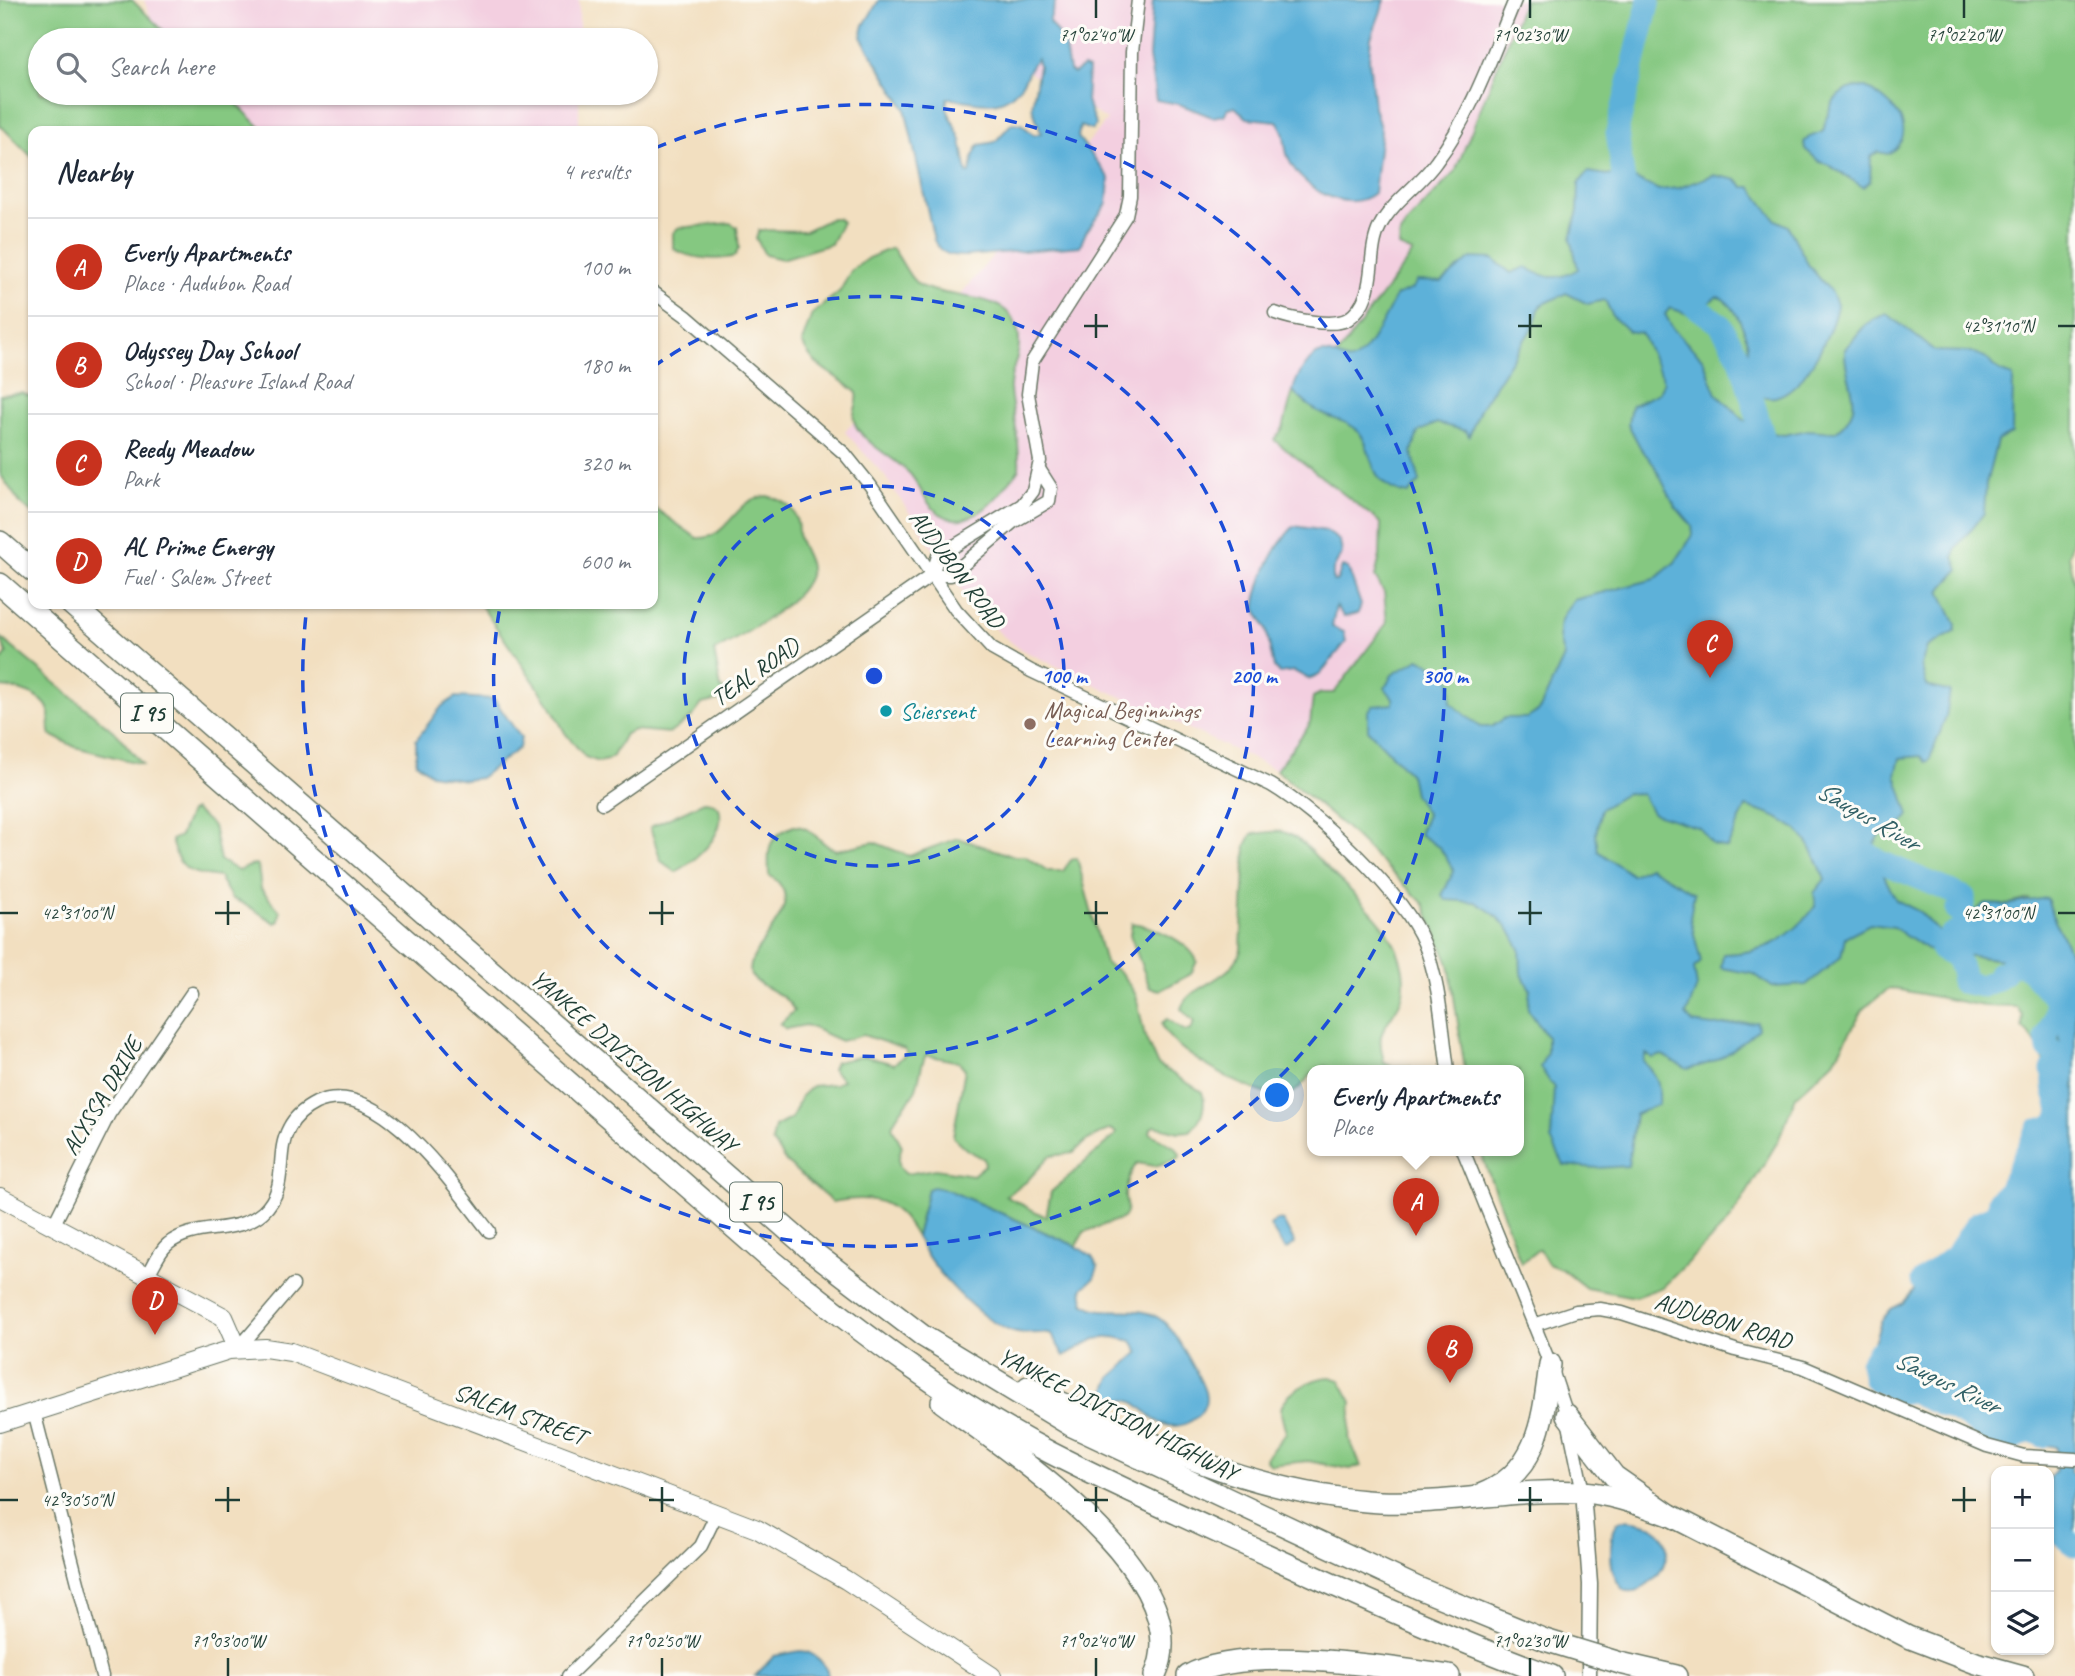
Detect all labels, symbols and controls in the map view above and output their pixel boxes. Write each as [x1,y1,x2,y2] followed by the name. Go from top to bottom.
[1059,24,1136,46] text: 71°02'40"W
[1493,24,1570,46] text: 71°02'30"W
[1927,24,2004,46] text: 71°02'20"W
[28,28,658,105] search box
[52,48,90,86] icon: search
[108,50,214,83] text: Search here
[56,153,132,191] text: Nearby
[563,157,630,186] text: 4 results
[123,236,290,269] text: Everly Apartments
[73,253,85,282] text: A
[581,253,630,282] text: 100 m
[123,269,289,298] text: Place · Audubon Road
[1963,315,2037,337] text: 42°31'10"N
[123,334,296,367] text: Odyssey Day School
[73,351,85,380] text: B
[581,351,630,380] text: 180 m
[123,367,351,396] text: School · Pleasure Island Road
[123,432,252,465] text: Reedy Meadow
[74,449,84,478] text: C
[581,449,630,478] text: 320 m
[123,465,159,494] text: Park
[903,504,1013,636] street label: AUDUBON ROAD
[123,530,273,563] text: AL Prime Energy
[72,547,86,576] text: D
[581,547,630,576] text: 600 m
[123,563,270,592] text: Fuel · Salem Street
[1687,620,1733,678] pin: C
[705,630,806,713] street label: TEAL ROAD
[1041,663,1089,689] text: 100 m
[1231,663,1279,689] text: 200 m
[1422,663,1470,689] text: 300 m
[862,664,886,688] centre of rings
[121,694,173,733] road number: I 95
[1044,695,1202,753] place label: Magical Beginnings Learning Center
[900,696,977,726] place label: Sciessent
[878,703,894,719] marker: Sciessent
[1022,716,1038,732] marker: Magical Beginnings Learning Center
[1811,774,1929,861] water label: Saugus River
[42,902,116,924] text: 42°31'00"N
[1963,902,2037,924] text: 42°31'00"N
[524,963,746,1161] street label: YANKEE DIVISION HIGHWAY
[55,1029,151,1160] street label: ALYSSA DRIVE
[1307,1065,1524,1156] popup
[1260,1078,1294,1112] your location
[1332,1080,1499,1113] text: Everly Apartments
[1332,1113,1372,1142] text: Place
[1393,1178,1439,1236] pin: A
[730,1182,782,1222] road number: I 95
[132,1277,178,1335] pin: D
[1651,1286,1797,1357] street label: AUDUBON ROAD
[1427,1325,1473,1383] pin: B
[993,1341,1245,1489] street label: YANKEE DIVISION HIGHWAY
[1889,1342,2009,1424] water label: Saugus River
[450,1376,595,1453] street label: SALEM STREET
[1991,1466,2054,1655] map controls
[1991,1466,2054,1529] button: +
[42,1489,116,1511] text: 42°30'50"N
[1991,1529,2054,1592] button: −
[1991,1592,2054,1655] button: layers
[191,1630,268,1652] text: 71°03'00"W
[625,1630,702,1652] text: 71°02'50"W
[1059,1630,1136,1652] text: 71°02'40"W
[1493,1630,1570,1652] text: 71°02'30"W

